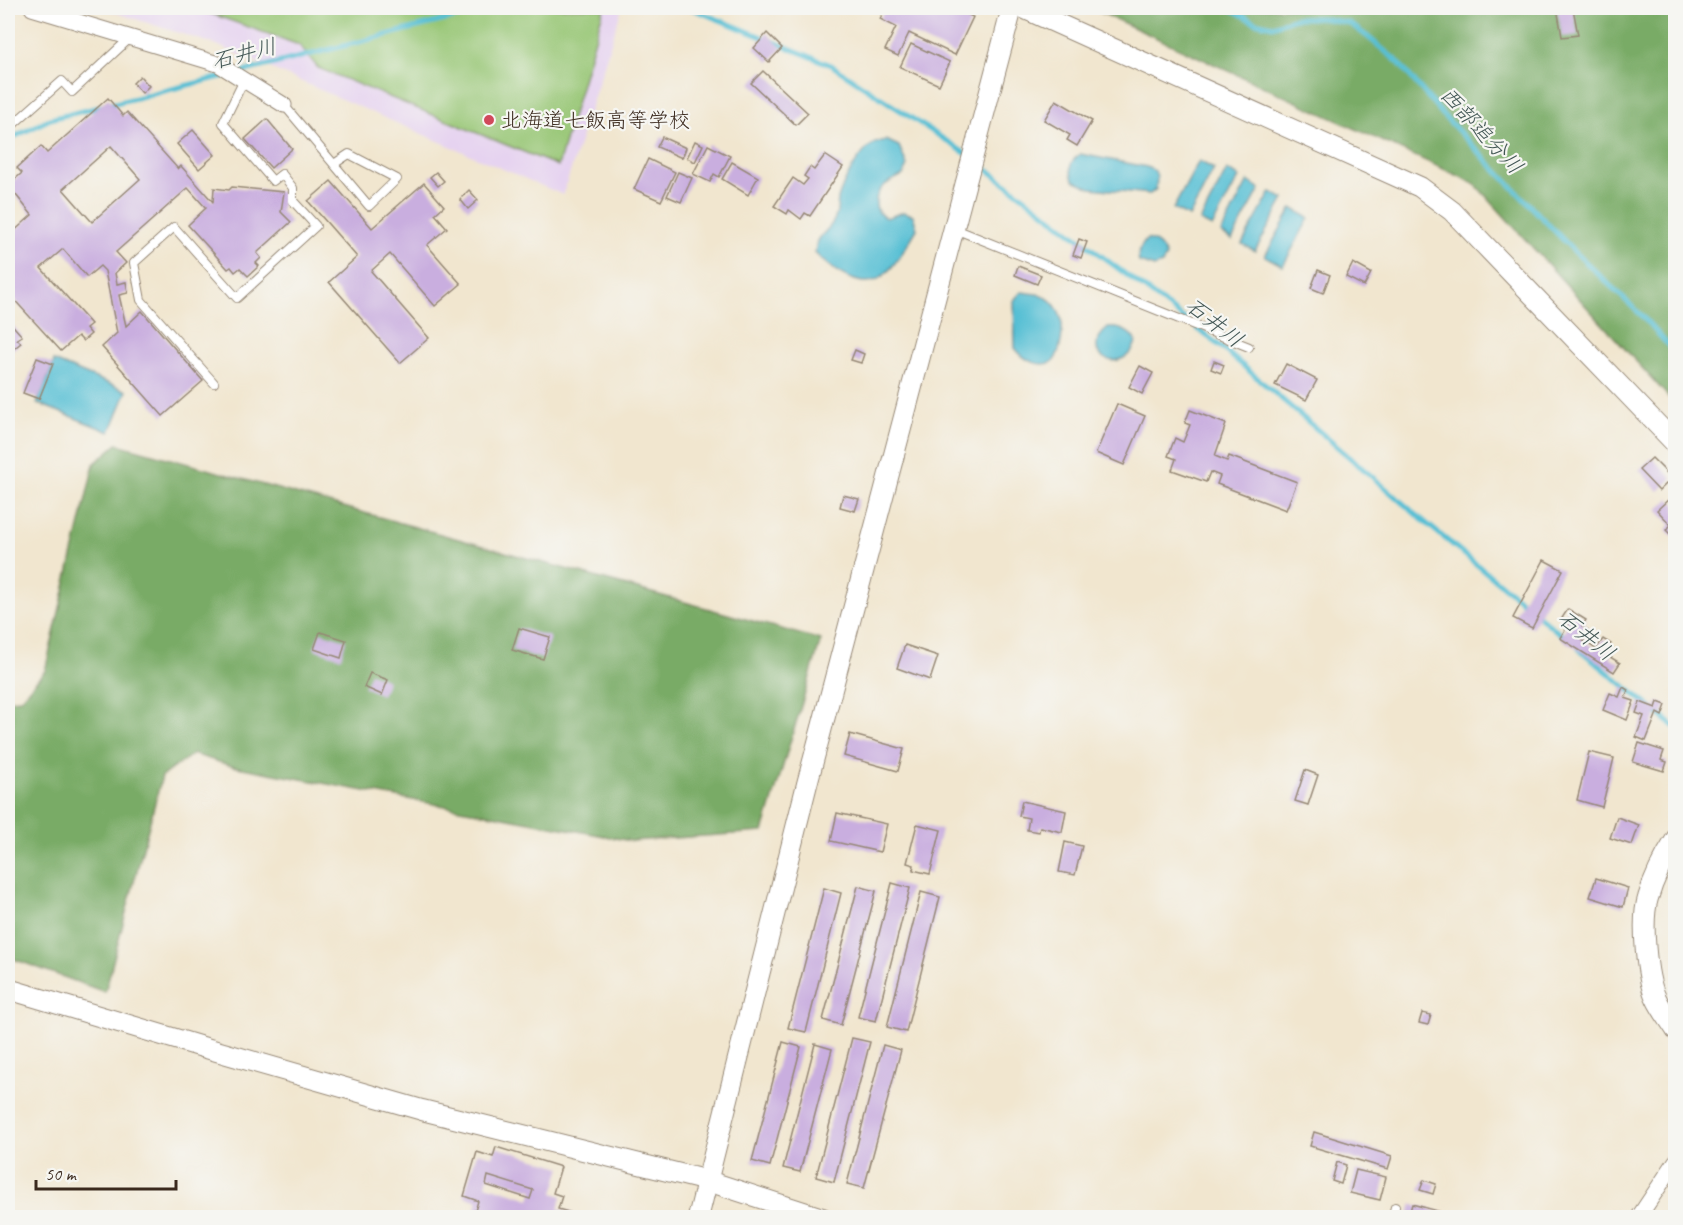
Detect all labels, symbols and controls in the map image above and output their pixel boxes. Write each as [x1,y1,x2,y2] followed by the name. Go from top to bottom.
[209,32,280,76] water label: 石井川
[1434,81,1529,180] water label: 西部追分川
[501,107,690,133] place label: 北海道七飯高等学校
[482,113,496,127] marker: 北海道七飯高等学校
[1180,291,1249,354] water label: 石井川
[1552,604,1621,667] water label: 石井川
[36,1153,176,1191] scale bar
[45,1163,78,1185] text: 50 m

